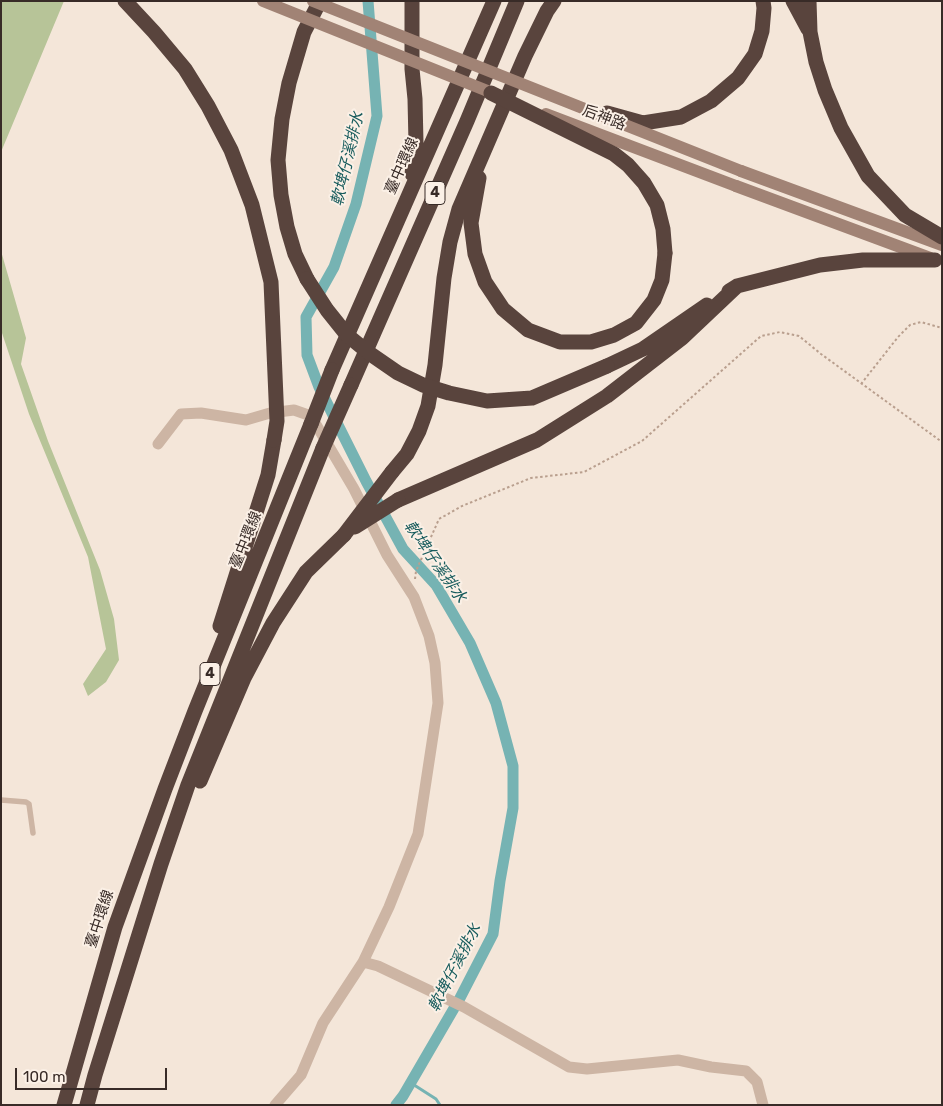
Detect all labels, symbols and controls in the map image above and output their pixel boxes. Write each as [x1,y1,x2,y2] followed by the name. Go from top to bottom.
[580,102,628,134] street label: 后神路
[328,110,368,208] water label: 軟埤仔溪排水
[382,135,422,197] street label: 臺中環線
[425,182,445,204] road number: 4
[226,509,266,571] street label: 臺中環線
[400,517,470,607] water label: 軟埤仔溪排水
[200,662,220,686] road number: 4
[82,888,118,950] street label: 臺中環線
[425,921,485,1015] water label: 軟埤仔溪排水
[18,1058,170,1090] scale bar
[23,1068,65,1086] text: 100 m

